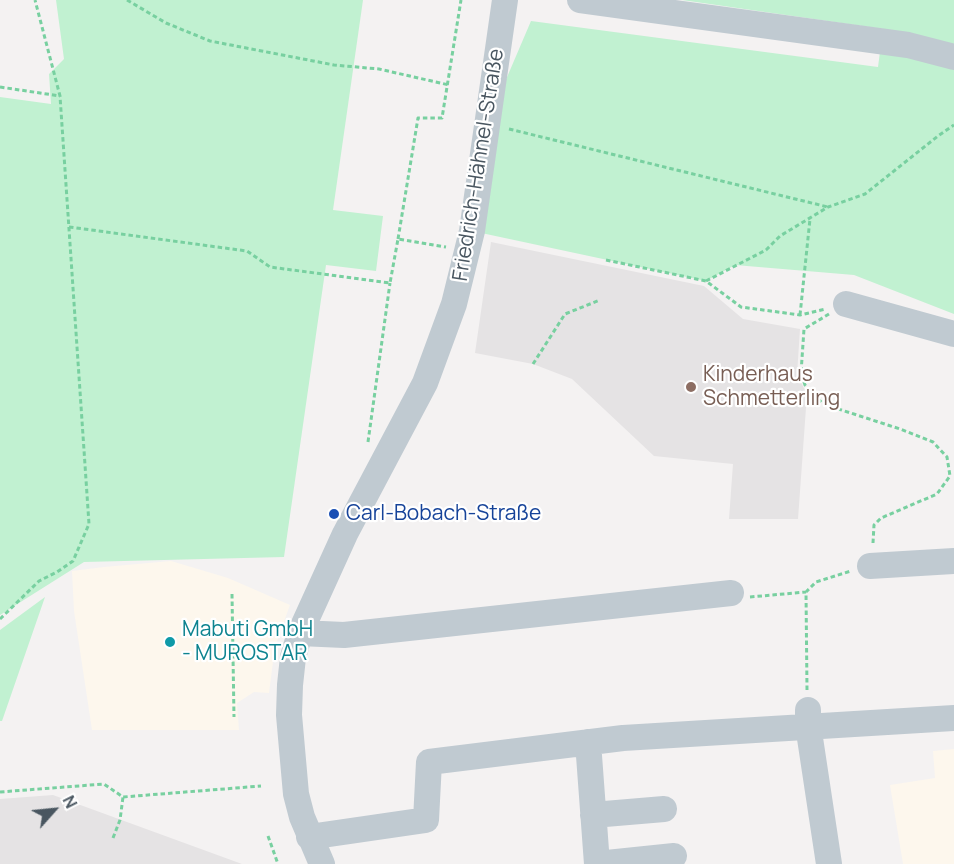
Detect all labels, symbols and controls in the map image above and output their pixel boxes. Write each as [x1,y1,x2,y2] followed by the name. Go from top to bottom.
[448,47,510,283] street label: Friedrich-Hähnel-Straße
[703,362,840,412] place label: Kinderhaus Schmetterling
[684,380,698,394] marker: Kinderhaus Schmetterling
[346,501,541,527] place label: Carl-Bobach-Straße
[327,507,341,521] marker: Carl-Bobach-Straße
[182,617,313,667] place label: Mabuti GmbH - MUROSTAR
[163,635,177,649] marker: Mabuti GmbH - MUROSTAR
[24,780,84,840] north arrow
[58,792,82,812] text: N

